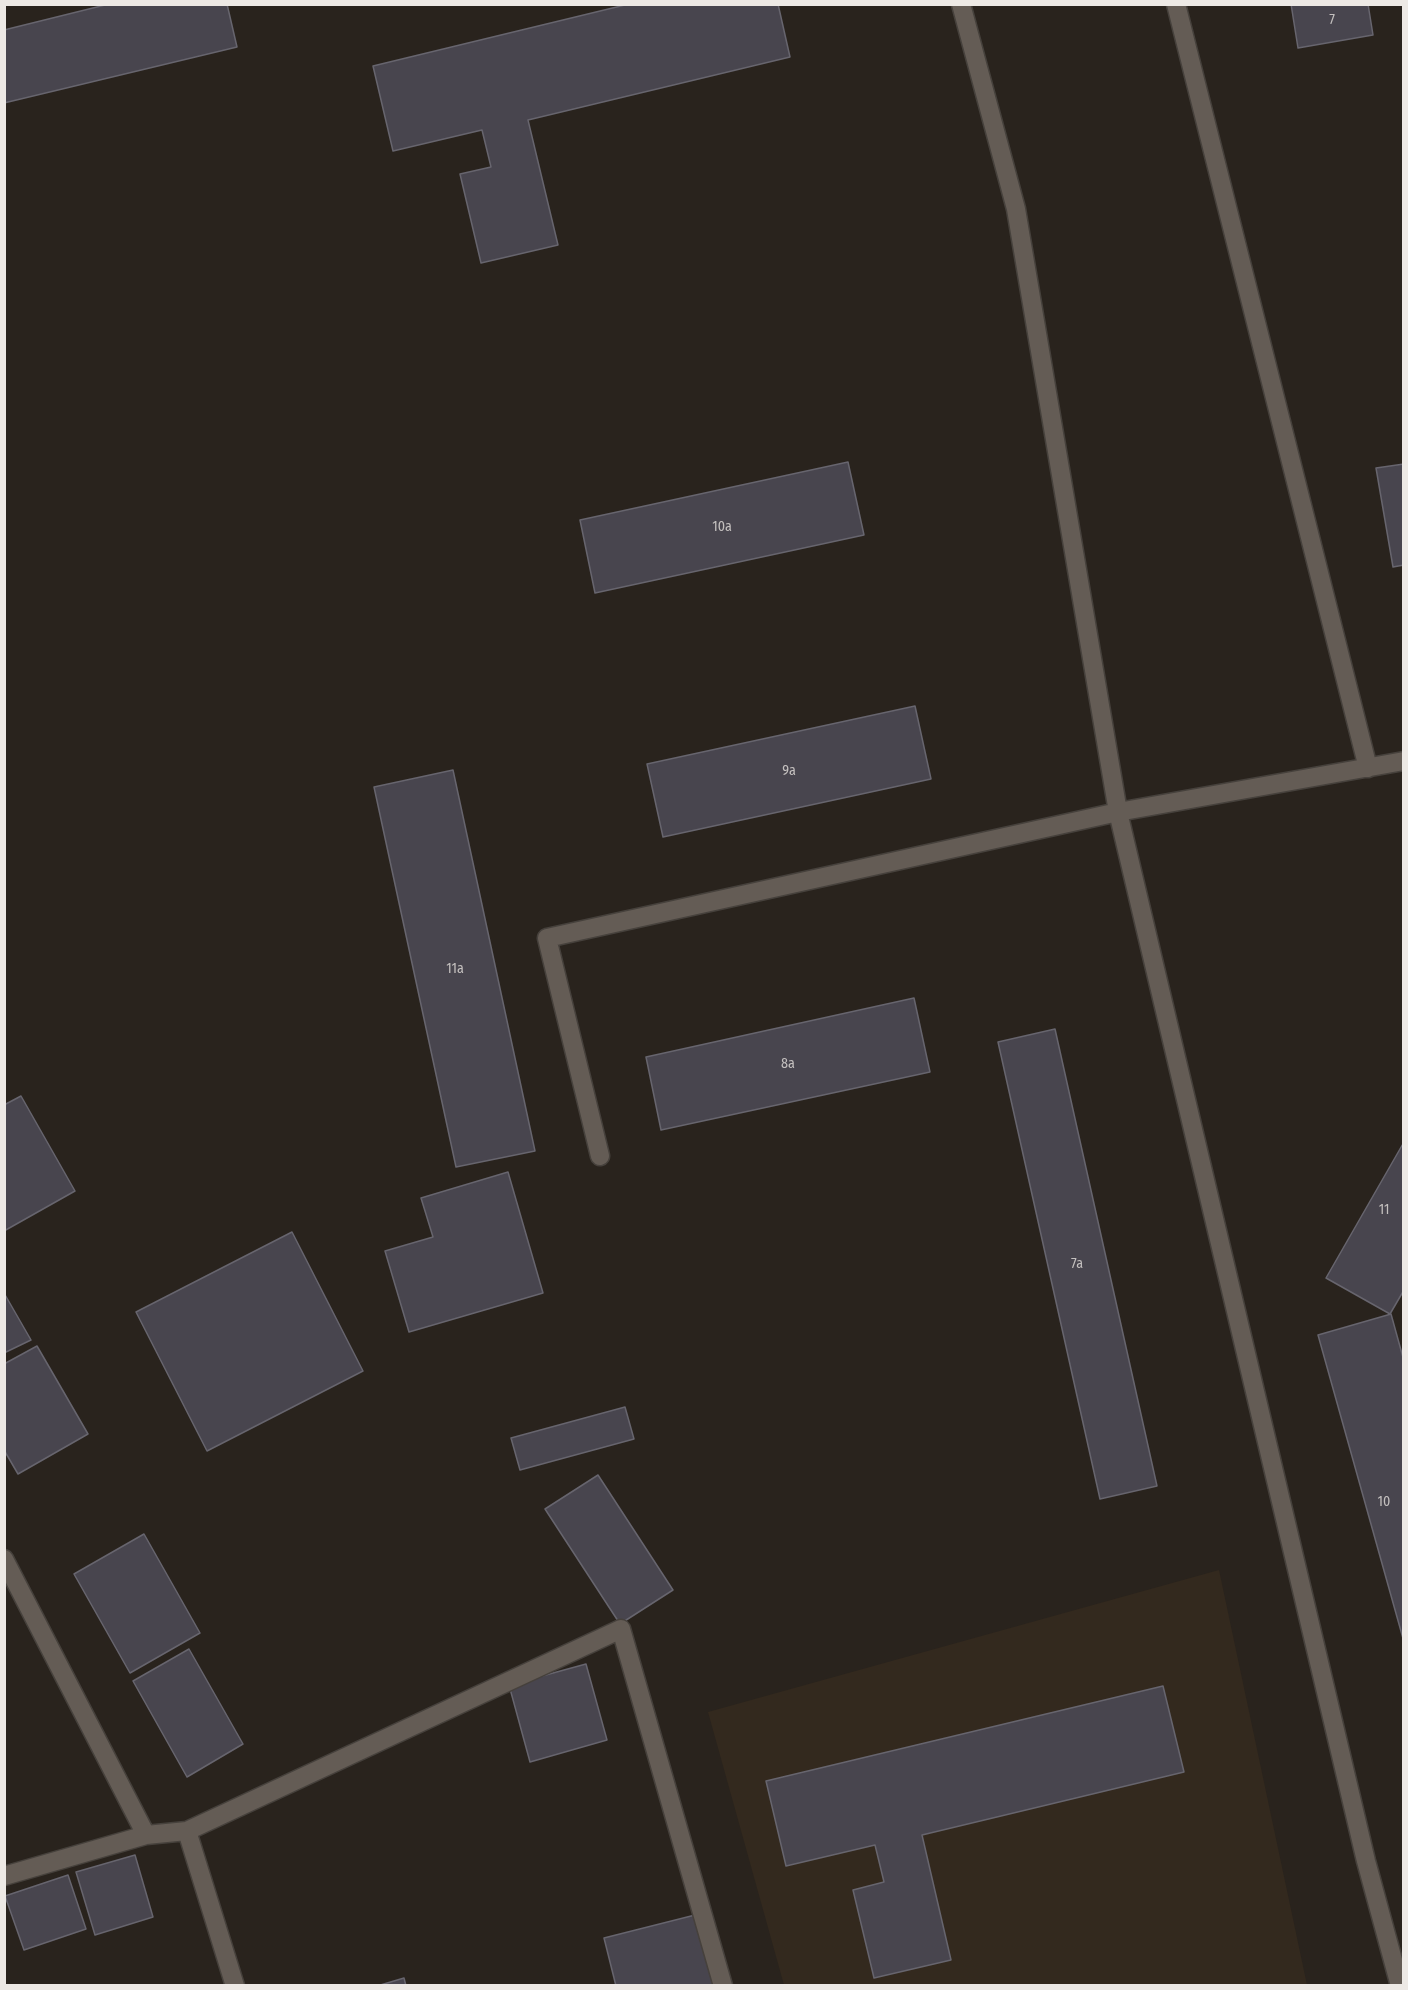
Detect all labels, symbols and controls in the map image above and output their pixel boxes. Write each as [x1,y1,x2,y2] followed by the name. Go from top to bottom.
[1329,12,1335,28] house number: 7
[712,519,732,535] house number: 10a
[782,763,796,779] house number: 9a
[446,961,464,977] house number: 11a
[781,1056,795,1072] house number: 8a
[1379,1202,1389,1218] house number: 11
[1071,1256,1083,1272] house number: 7a
[1378,1494,1390,1510] house number: 10

